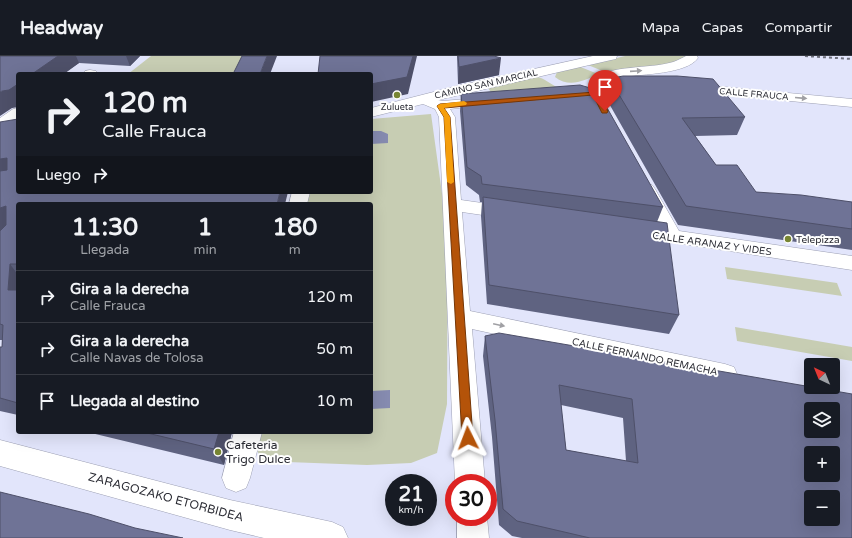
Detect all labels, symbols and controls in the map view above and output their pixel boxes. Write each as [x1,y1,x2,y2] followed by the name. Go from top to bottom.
[20,17,103,39] text: Headway
[642,19,680,36] text: Mapa
[702,19,743,36] text: Capas
[765,19,832,36] text: Compartir
[433,67,540,102] street label: CAMINO SAN MARCIAL
[630,68,642,75] one-way arrow
[588,70,622,111] pin
[594,76,616,98] icon: arrive
[102,86,188,120] text: 120 m
[719,86,789,103] street label: CALLE FRAUCA
[36,88,88,140] icon: right
[392,90,402,100] marker: Zulueta
[795,95,807,102] one-way arrow
[381,102,413,113] place label: Zulueta
[102,120,207,142] text: Calle Frauca
[89,164,111,186] icon: right
[36,166,81,184] text: Luego
[72,213,138,242] text: 11:30
[198,213,213,242] text: 1
[272,213,317,242] text: 180
[651,230,772,258] street label: CALLE ARANAZ Y VIDES
[783,234,793,244] marker: Telepizza
[796,234,840,246] place label: Telepizza
[80,242,129,258] text: Llegada
[194,242,217,258] text: min
[289,242,301,258] text: m
[70,280,189,298] text: Gira a la derecha
[36,286,58,308] icon: right
[307,288,353,306] text: 120 m
[70,298,146,314] text: Calle Frauca
[493,323,505,329] one-way arrow
[70,332,189,350] text: Gira a la derecha
[571,336,719,378] street label: CALLE FERNANDO REMACHA
[36,338,58,360] icon: right
[316,340,353,358] text: 50 m
[70,350,204,366] text: Calle Navas de Tolosa
[804,358,840,394] north arrow
[804,358,840,526] map controls
[36,390,58,412] icon: arrive
[70,392,199,410] text: Llegada al destino
[316,392,353,410] text: 10 m
[804,402,840,438] button: layers
[447,417,489,459] position arrow
[226,438,291,466] place label: Cafeteria Trigo Dulce
[804,446,840,482] button: +
[213,447,223,457] marker: Cafeteria Trigo Dulce
[87,470,245,525] street label: ZARAGOZAKO ETORBIDEA
[445,474,497,526] speed limit sign: 30
[398,483,424,507] text: 21
[804,490,840,526] button: −
[398,504,424,516] text: km/h

